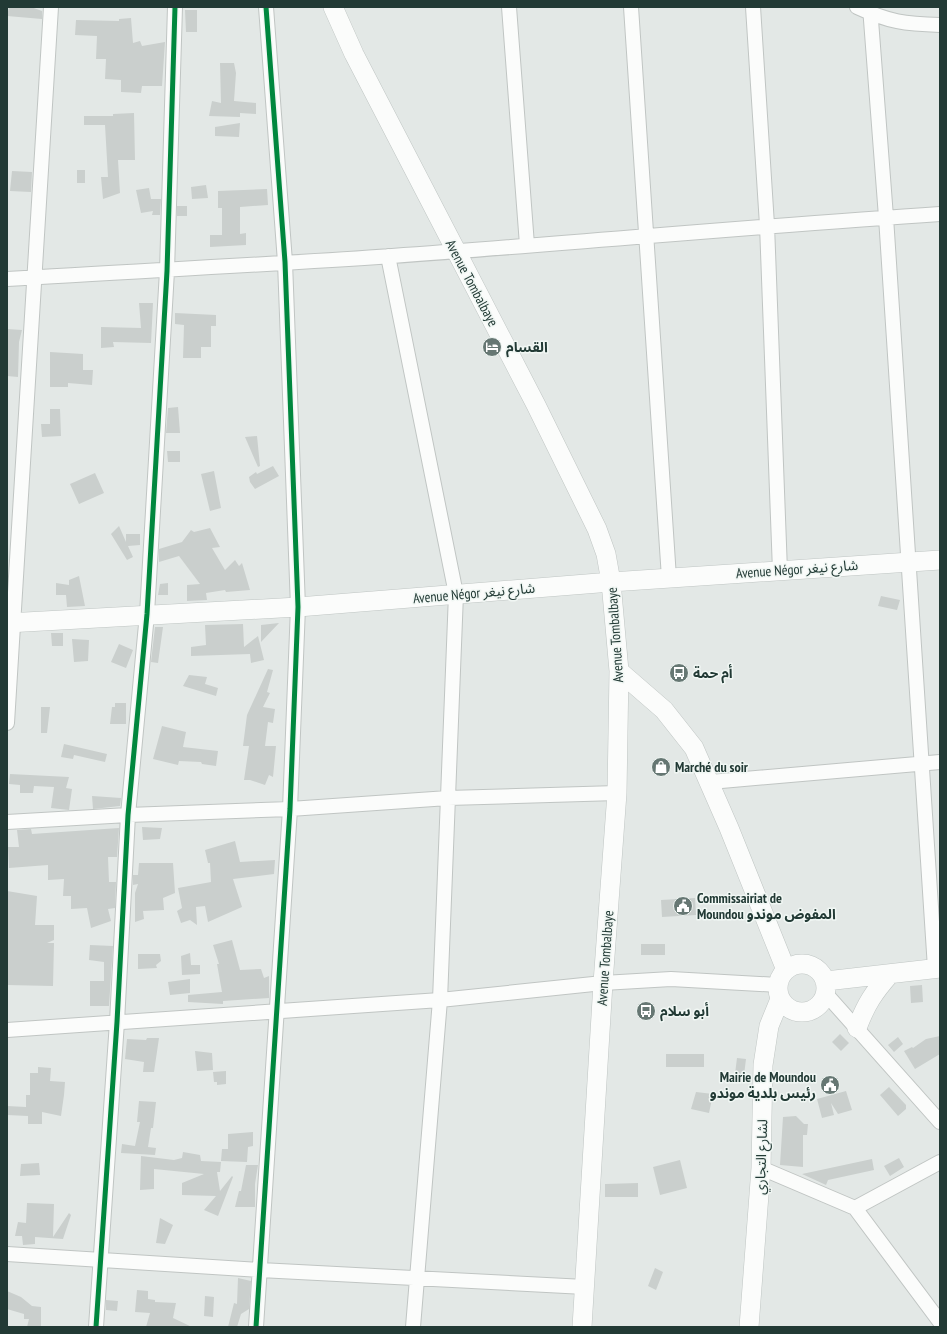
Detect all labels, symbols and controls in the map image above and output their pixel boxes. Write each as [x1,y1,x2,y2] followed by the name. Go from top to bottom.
[442,237,502,330] street label: Avenue Tombalbaye
[481,336,503,358] hotel icon: القسام
[506,338,548,358] place label: القسام
[735,556,859,584] street label: Avenue Négor شارع نيغر
[412,579,536,609] street label: Avenue Négor شارع نيغر
[603,586,627,683] street label: Avenue Tombalbaye
[668,662,690,684] bus stop icon: أم حمة
[693,664,733,684] place label: أم حمة
[650,756,672,778] shop icon: Marché du soir
[675,758,749,776] place label: Marché du soir
[697,889,836,923] place label: Commissairiat de Moundou المفوض موندو
[672,895,694,917] public building icon: Commissairiat de Moundou المفوض موندو
[593,909,617,1006] street label: Avenue Tombalbaye
[635,1000,657,1022] bus stop icon: أبو سلام
[660,1002,709,1022] place label: أبو سلام
[710,1068,816,1102] place label: Mairie de Moundou رئيس بلدية موندو
[819,1074,841,1096] public building icon: Mairie de Moundou رئيس بلدية موندو
[751,1119,774,1195] street label: لشارع التجاري

